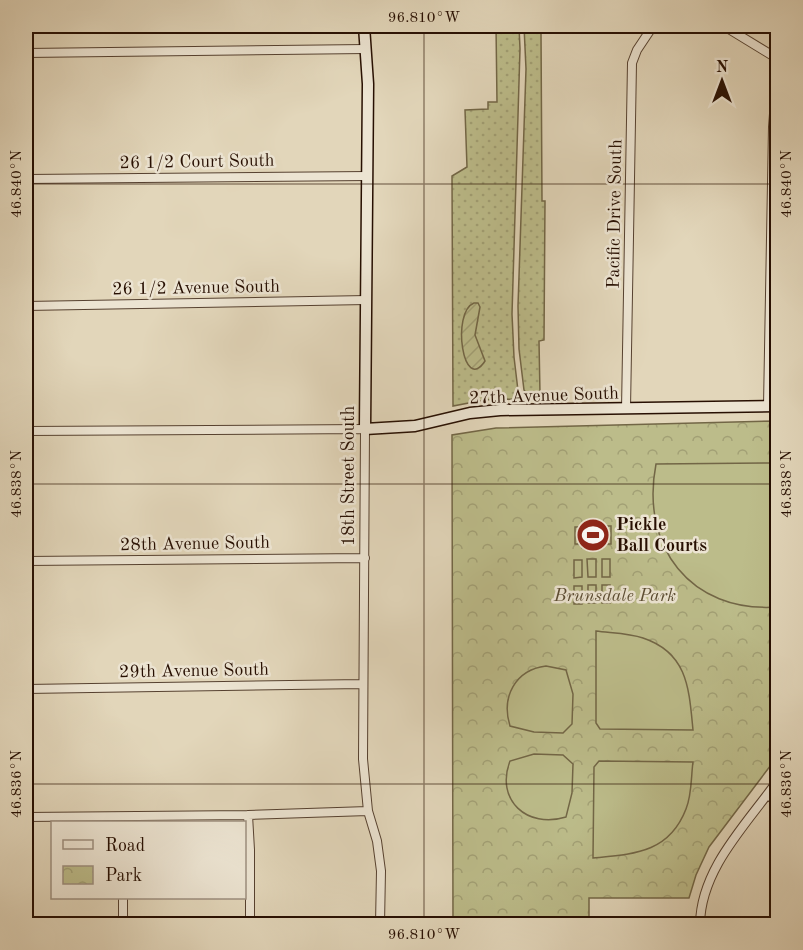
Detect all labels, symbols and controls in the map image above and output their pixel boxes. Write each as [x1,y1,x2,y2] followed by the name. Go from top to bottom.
[388,11,460,26] text: 96.810°W
[692,51,752,111] north arrow
[716,60,729,76] text: N
[605,139,625,289] street label: Pacific Drive South
[10,150,25,218] text: 46.840°N
[780,150,795,218] text: 46.840°N
[119,152,275,172] street label: 26 1/2 Court South
[112,278,280,298] street label: 26 1/2 Avenue South
[469,384,619,408] street label: 27th Avenue South
[340,406,358,546] street label: 18th Street South
[10,450,25,518] text: 46.838°N
[780,450,795,518] text: 46.838°N
[616,516,707,555] place label: Pickle Ball Courts
[575,517,611,553] sports icon: Pickle Ball Courts
[120,534,270,554] street label: 28th Avenue South
[553,587,676,605] park label: Brunsdale Park
[119,661,269,681] street label: 29th Avenue South
[10,750,25,818] text: 46.836°N
[780,750,795,818] text: 46.836°N
[51,821,246,899] legend
[105,837,145,855] text: Road
[105,867,142,885] text: Park
[388,928,460,943] text: 96.810°W

